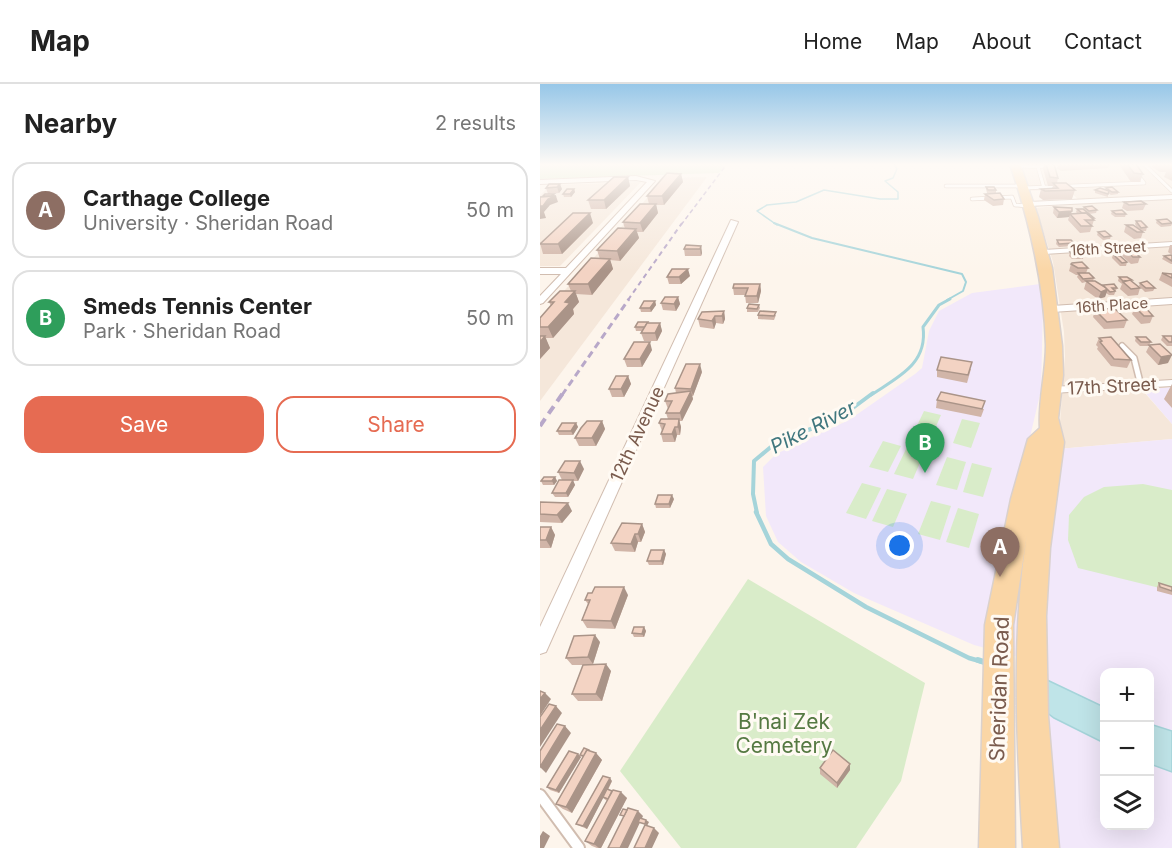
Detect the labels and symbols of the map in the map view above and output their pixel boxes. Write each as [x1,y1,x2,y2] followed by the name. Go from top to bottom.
[1070,237,1146,259] street label: 16th Street
[1075,293,1149,317] street label: 16th Place
[1067,373,1158,399] street label: 17th Street
[606,383,668,485] street label: 12th Avenue
[766,395,860,459] water label: Pike River
[906,424,944,473] pin: B
[980,528,1020,577] pin: A
[885,531,914,560] your location
[984,616,1014,762] street label: Sheridan Road
[735,709,833,758] park label: B'nai Zek Cemetery

